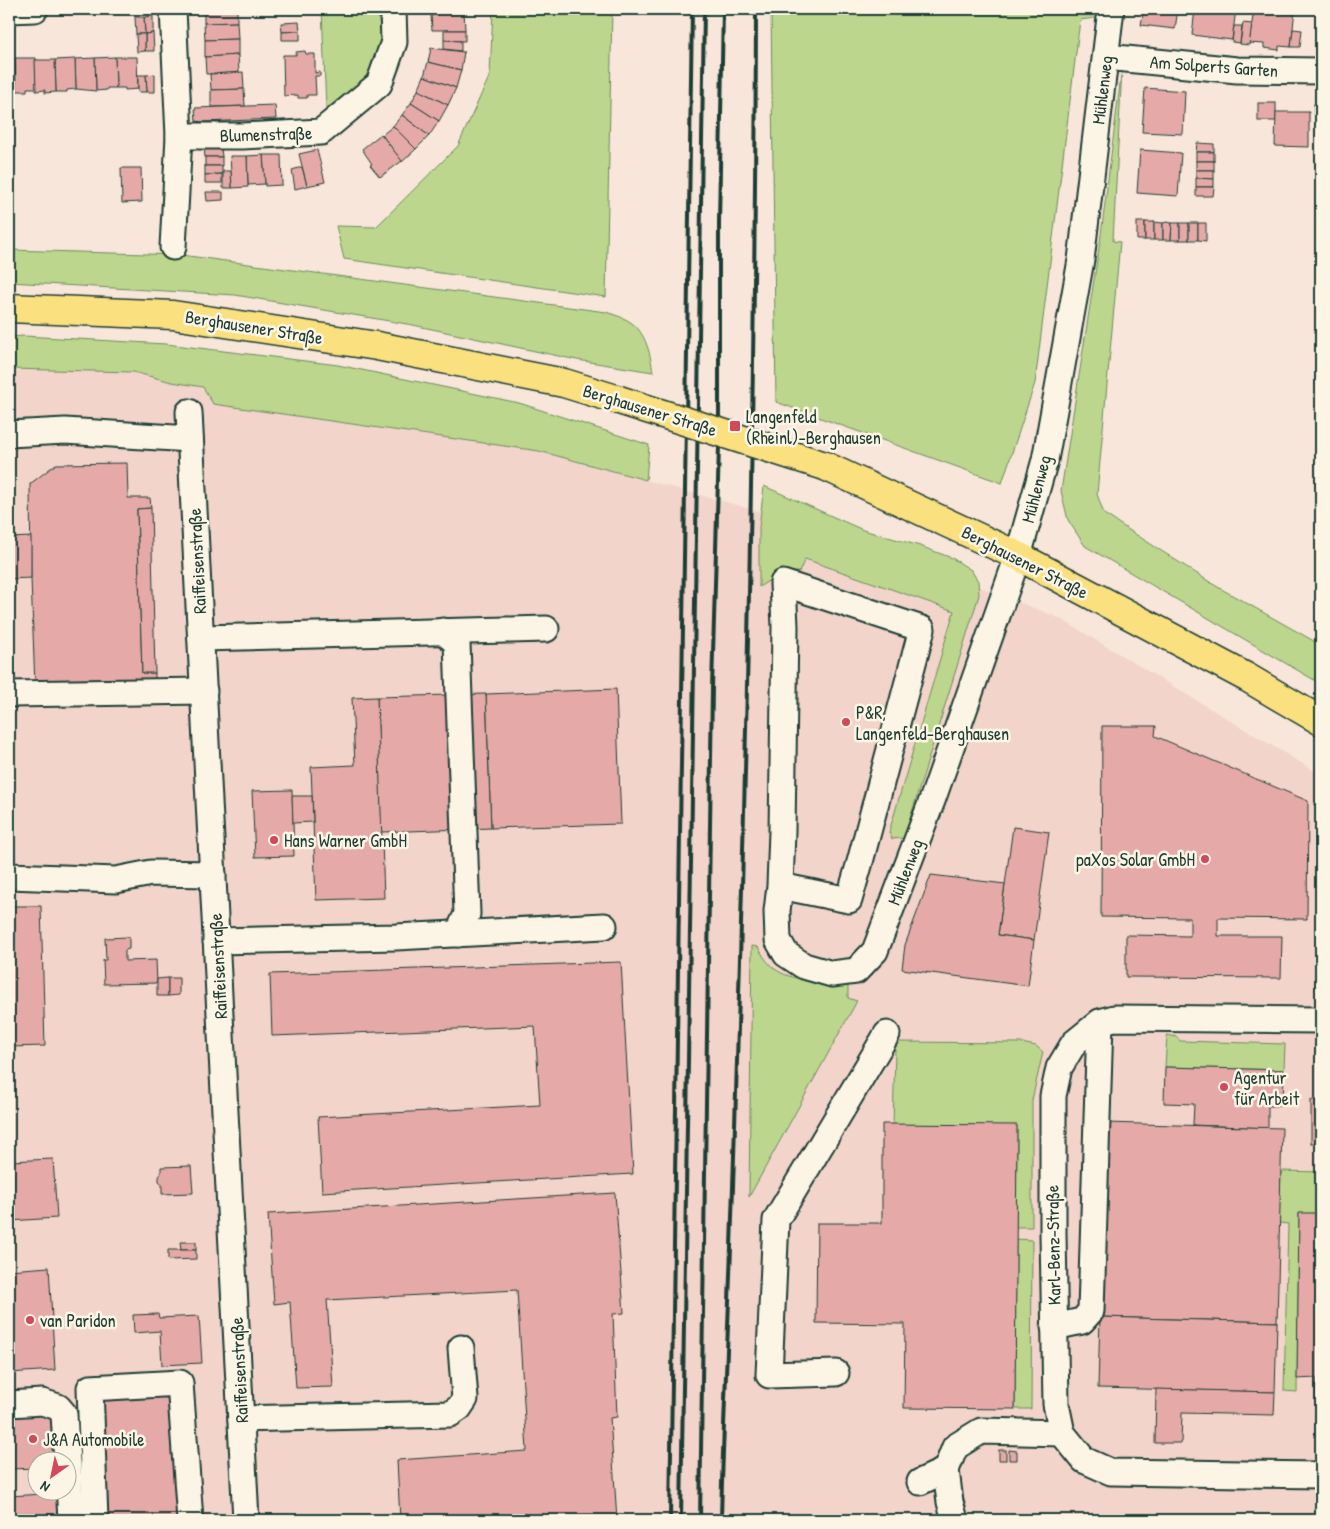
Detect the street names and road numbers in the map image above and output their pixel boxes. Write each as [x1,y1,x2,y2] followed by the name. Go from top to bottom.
[1149,49,1279,83] street label: Am Solperts Garten
[1085,54,1119,126] street label: Mühlenweg
[219,120,313,148] street label: Blumenstraße
[184,304,324,350] street label: Berghausener Straße
[580,378,720,442] street label: Berghausener Straße
[1015,452,1057,526] street label: Mühlenweg
[182,507,212,615] street label: Raiffeisenstraße
[958,519,1092,605] street label: Berghausener Straße
[881,835,929,909] street label: Mühlenweg
[203,912,233,1020] street label: Raiffeisenstraße
[1039,1185,1067,1305] street label: Karl-Benz-Straße
[224,1316,254,1424] street label: Raiffeisenstraße

